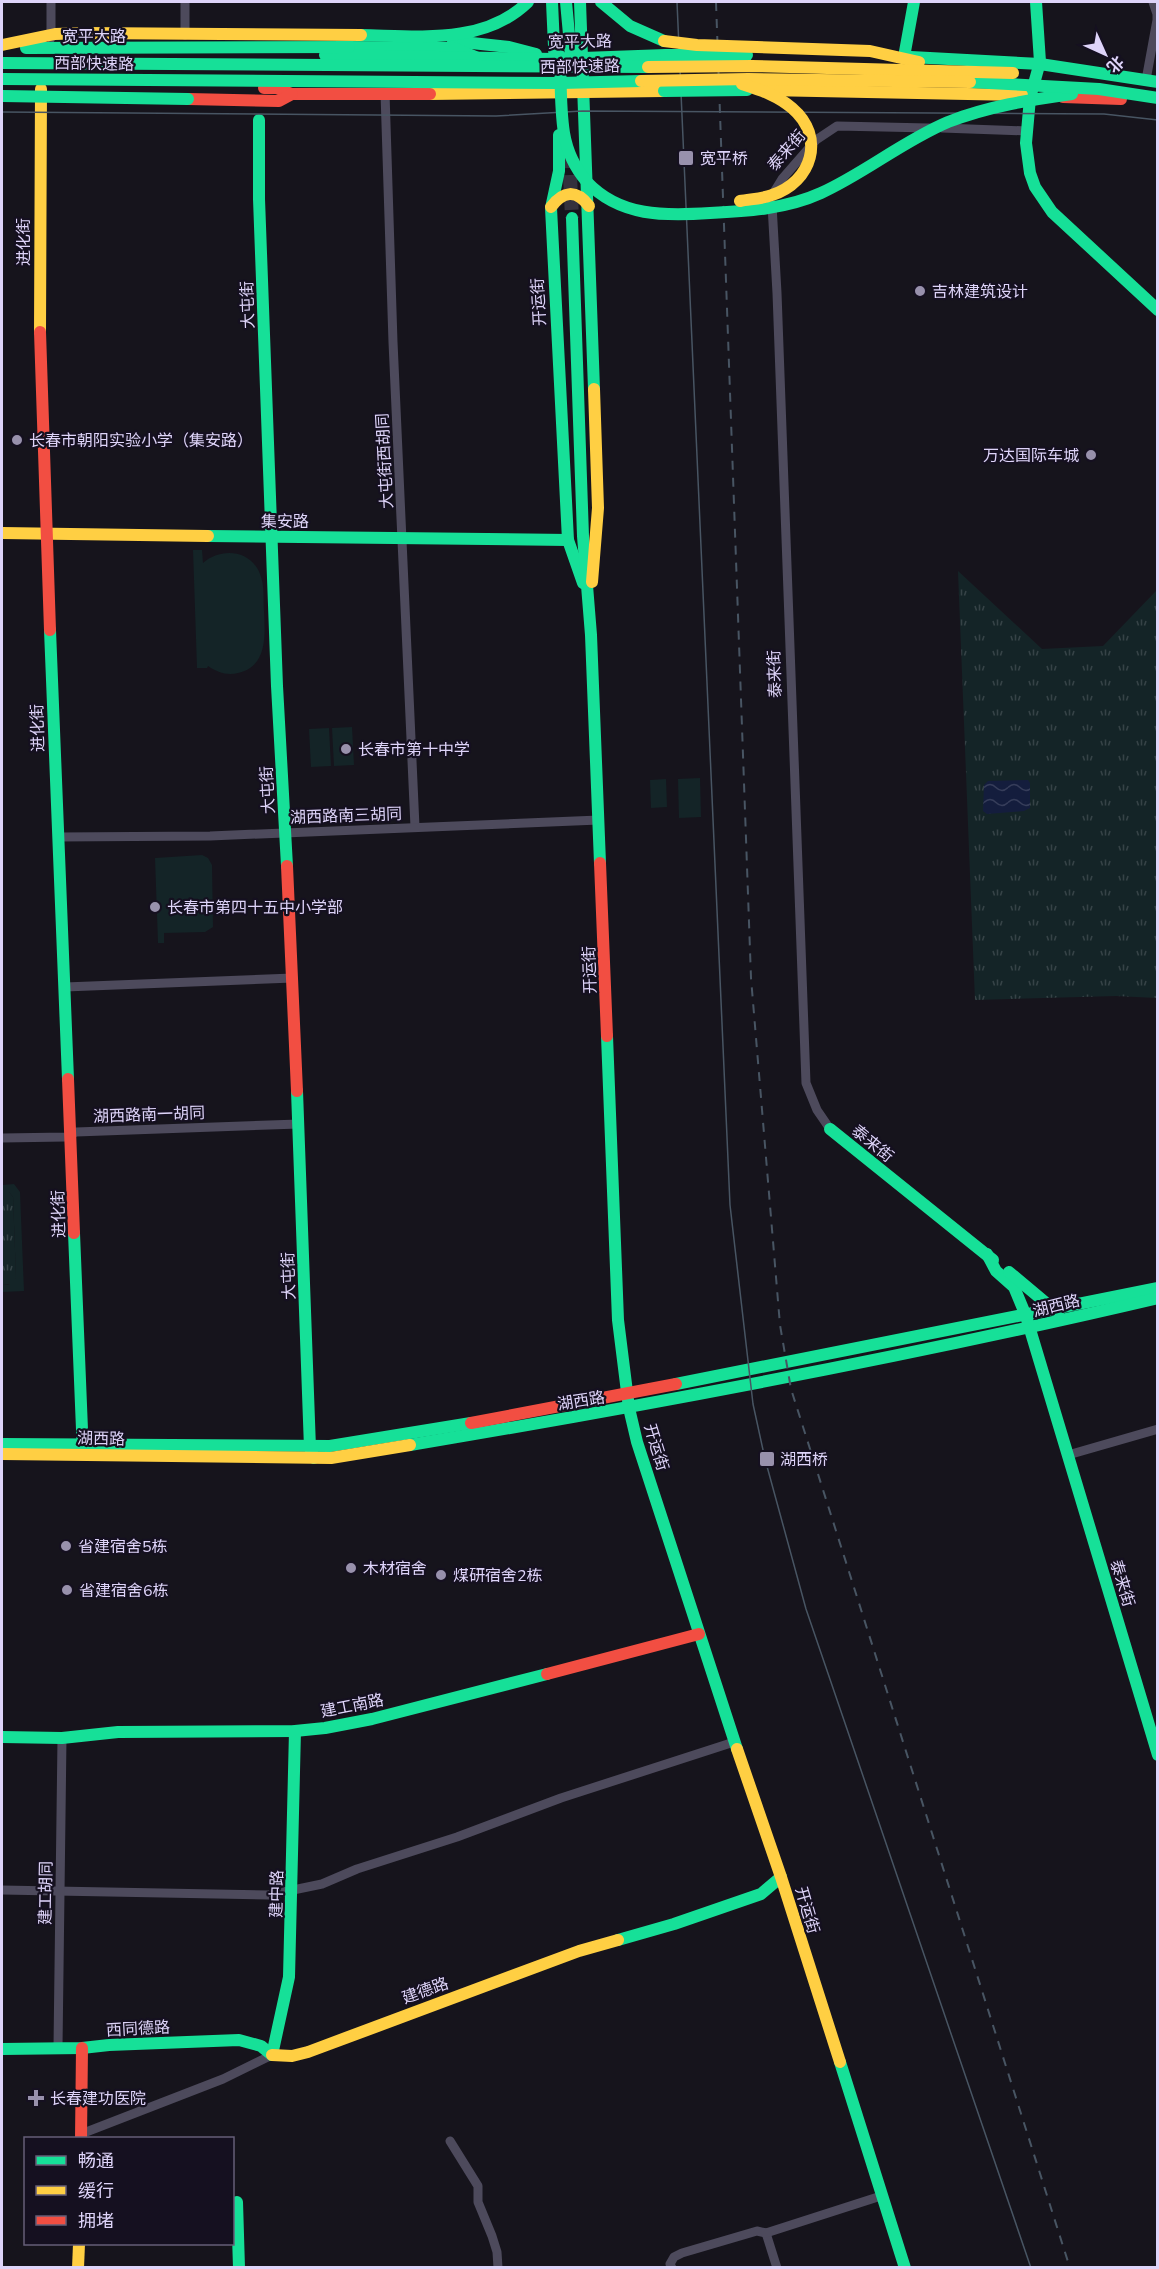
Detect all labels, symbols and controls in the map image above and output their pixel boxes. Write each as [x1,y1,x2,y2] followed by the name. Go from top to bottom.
[1075,24,1135,84] north arrow
[62,26,126,48] street label: 宽平大路
[548,30,612,54] street label: 宽平大路
[1101,50,1128,77] text: 北
[54,52,134,76] street label: 西部快速路
[540,55,620,79] street label: 西部快速路
[763,125,811,176] street label: 泰来街
[700,148,748,170] place label: 宽平桥
[677,149,695,167] marker: 宽平桥
[13,218,35,266] street label: 进化街
[527,277,551,326] street label: 开运街
[236,281,260,329] street label: 大屯街
[932,281,1028,303] place label: 吉林建筑设计
[913,284,927,298] marker: 吉林建筑设计
[372,412,398,509] street label: 大屯街西胡同
[29,430,253,452] place label: 长春市朝阳实验小学（集安路）
[10,433,24,447] marker: 长春市朝阳实验小学（集安路）
[983,445,1079,467] place label: 万达国际车城
[1084,448,1098,462] marker: 万达国际车城
[261,511,309,533] street label: 集安路
[763,650,787,698] street label: 泰来街
[26,704,50,752] street label: 进化街
[358,739,470,761] place label: 长春市第十中学
[339,742,353,756] marker: 长春市第十中学
[256,765,280,814] street label: 大屯街
[290,803,402,829] street label: 湖西路南三胡同
[167,897,343,919] place label: 长春市第四十五中小学部
[148,900,162,914] marker: 长春市第四十五中小学部
[578,946,602,994] street label: 开运街
[93,1102,205,1128] street label: 湖西路南一胡同
[847,1120,898,1167] street label: 泰来街
[47,1190,71,1238] street label: 进化街
[277,1252,301,1300] street label: 大屯街
[1030,1289,1082,1322] street label: 湖西路
[556,1386,607,1416] street label: 湖西路
[639,1421,674,1473] street label: 开运街
[77,1428,125,1450] street label: 湖西路
[780,1449,828,1471] place label: 湖西桥
[758,1450,776,1468] marker: 湖西桥
[78,1536,168,1558] place label: 省建宿舍5栋
[59,1539,73,1553] marker: 省建宿舍5栋
[1105,1557,1140,1609] street label: 泰来街
[363,1558,427,1580] place label: 木材宿舍
[344,1561,358,1575] marker: 木材宿舍
[453,1565,543,1587] place label: 煤研宿舍2栋
[434,1568,448,1582] marker: 煤研宿舍2栋
[79,1580,169,1602] place label: 省建宿舍6栋
[60,1583,74,1597] marker: 省建宿舍6栋
[319,1689,386,1723] street label: 建工南路
[34,1861,58,1925] street label: 建工胡同
[266,1870,288,1918] street label: 建中路
[790,1884,824,1936] street label: 开运街
[399,1972,452,2009] street label: 建德路
[106,2016,171,2042] street label: 西同德路
[50,2088,146,2110] place label: 长春建功医院
[27,2089,45,2107] marker: 长春建功医院
[24,2137,234,2245] legend
[78,2149,114,2173] text: 畅通
[78,2179,114,2203] text: 缓行
[78,2209,114,2233] text: 拥堵

